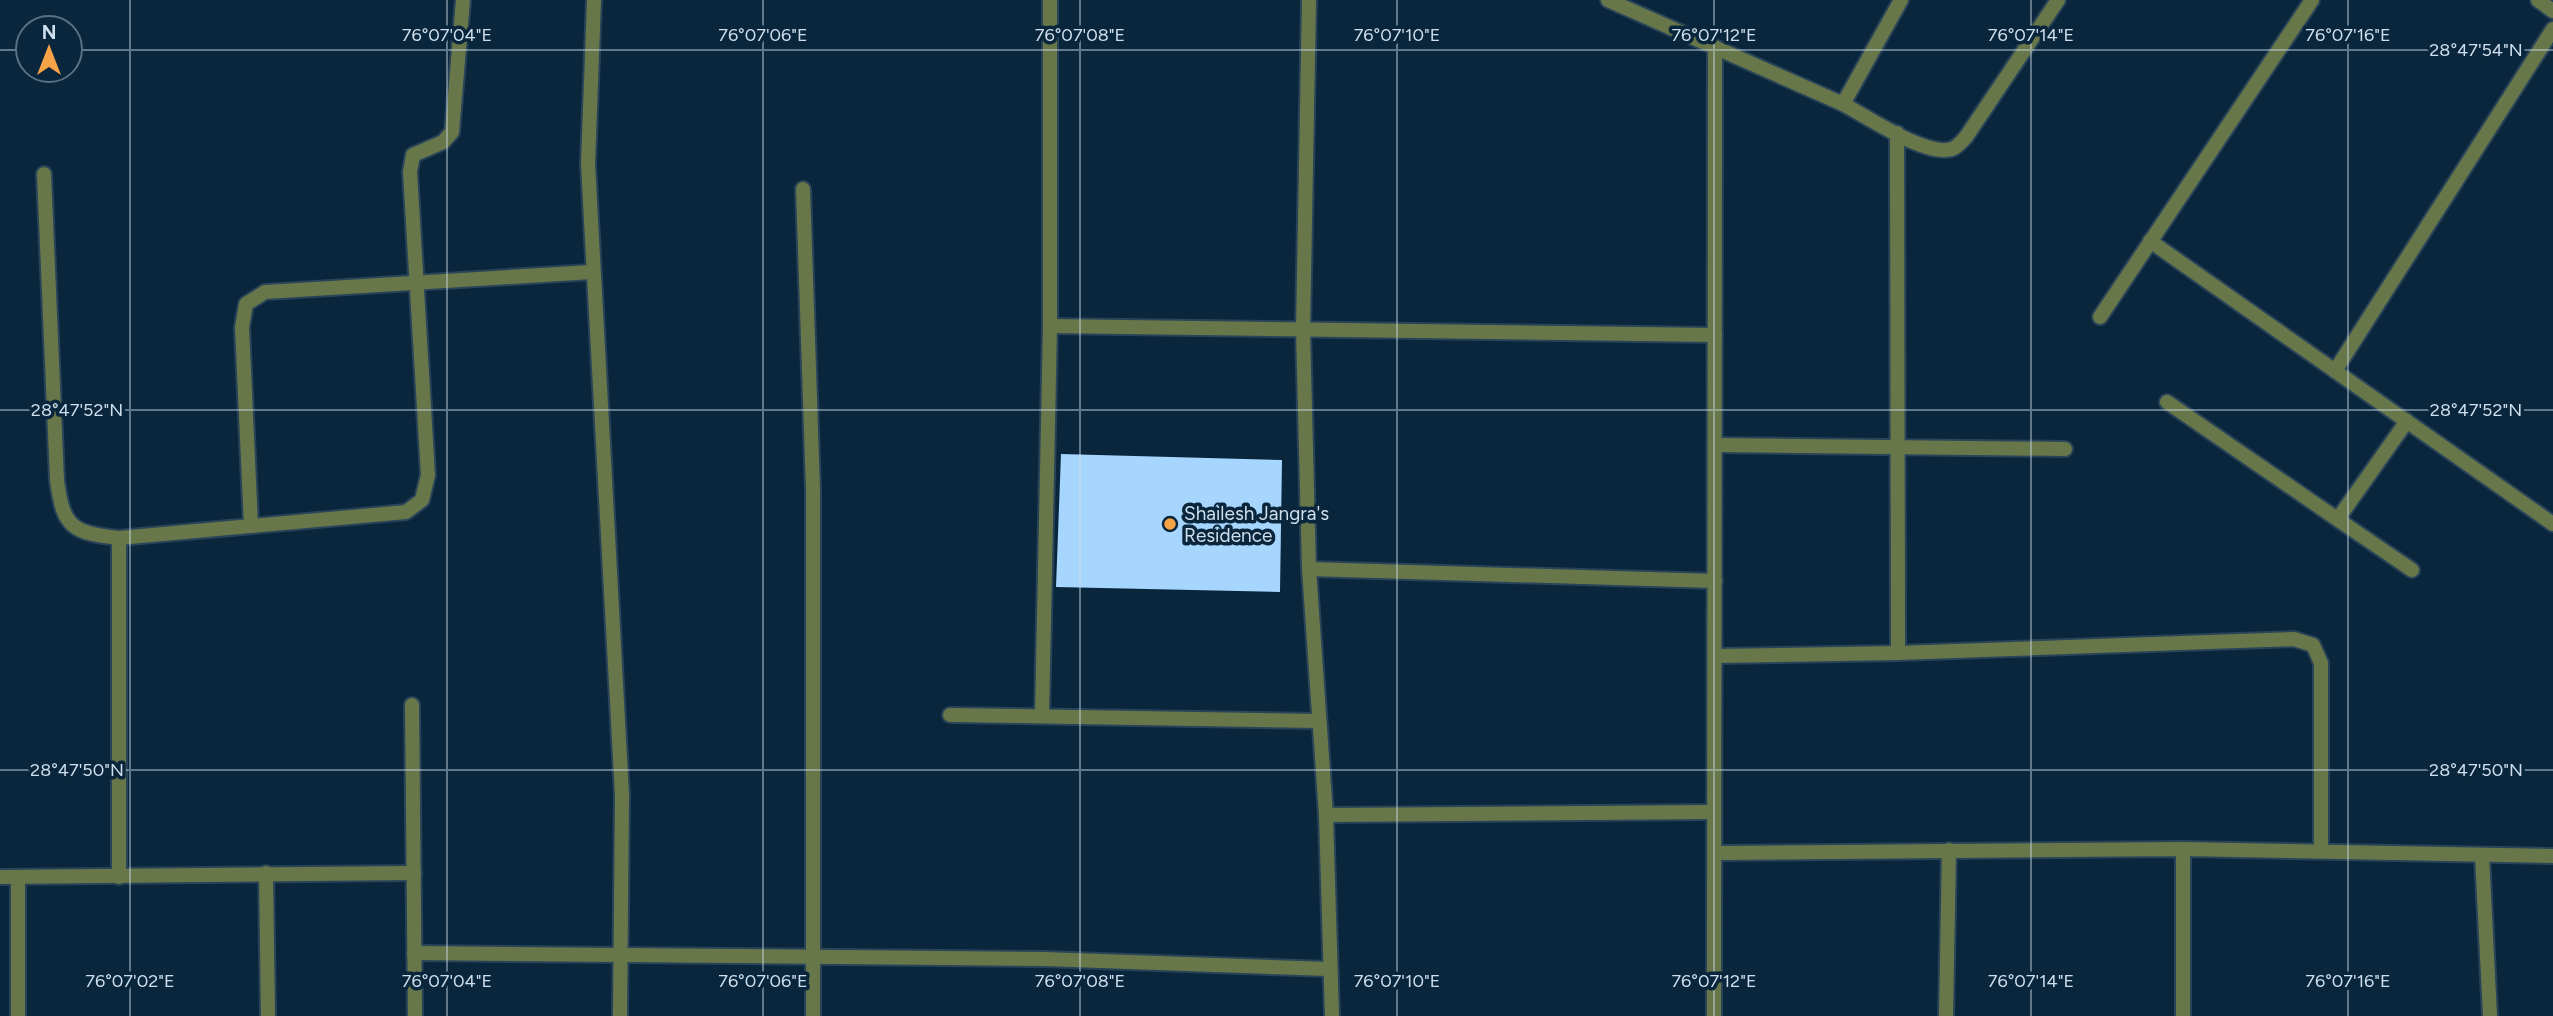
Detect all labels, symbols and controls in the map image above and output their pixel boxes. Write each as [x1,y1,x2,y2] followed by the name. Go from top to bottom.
[14,14,84,84] north arrow
[42,21,56,44] text: N
[402,24,492,46] text: 76°07'04"E
[718,24,808,46] text: 76°07'06"E
[1035,24,1125,46] text: 76°07'08"E
[1354,24,1440,46] text: 76°07'10"E
[1671,24,1757,46] text: 76°07'12"E
[1988,24,2074,46] text: 76°07'14"E
[2305,24,2391,46] text: 76°07'16"E
[2429,39,2523,61] text: 28°47'54"N
[31,399,123,421] text: 28°47'52"N
[2430,399,2522,421] text: 28°47'52"N
[1184,502,1329,547] place label: Shailesh Jangra's Residence
[1162,516,1178,532] marker: Shailesh Jangra's Residence
[30,759,124,781] text: 28°47'50"N
[2429,759,2523,781] text: 28°47'50"N
[85,970,175,992] text: 76°07'02"E
[402,970,492,992] text: 76°07'04"E
[718,970,808,992] text: 76°07'06"E
[1035,970,1125,992] text: 76°07'08"E
[1354,970,1440,992] text: 76°07'10"E
[1671,970,1757,992] text: 76°07'12"E
[1988,970,2074,992] text: 76°07'14"E
[2305,970,2391,992] text: 76°07'16"E

